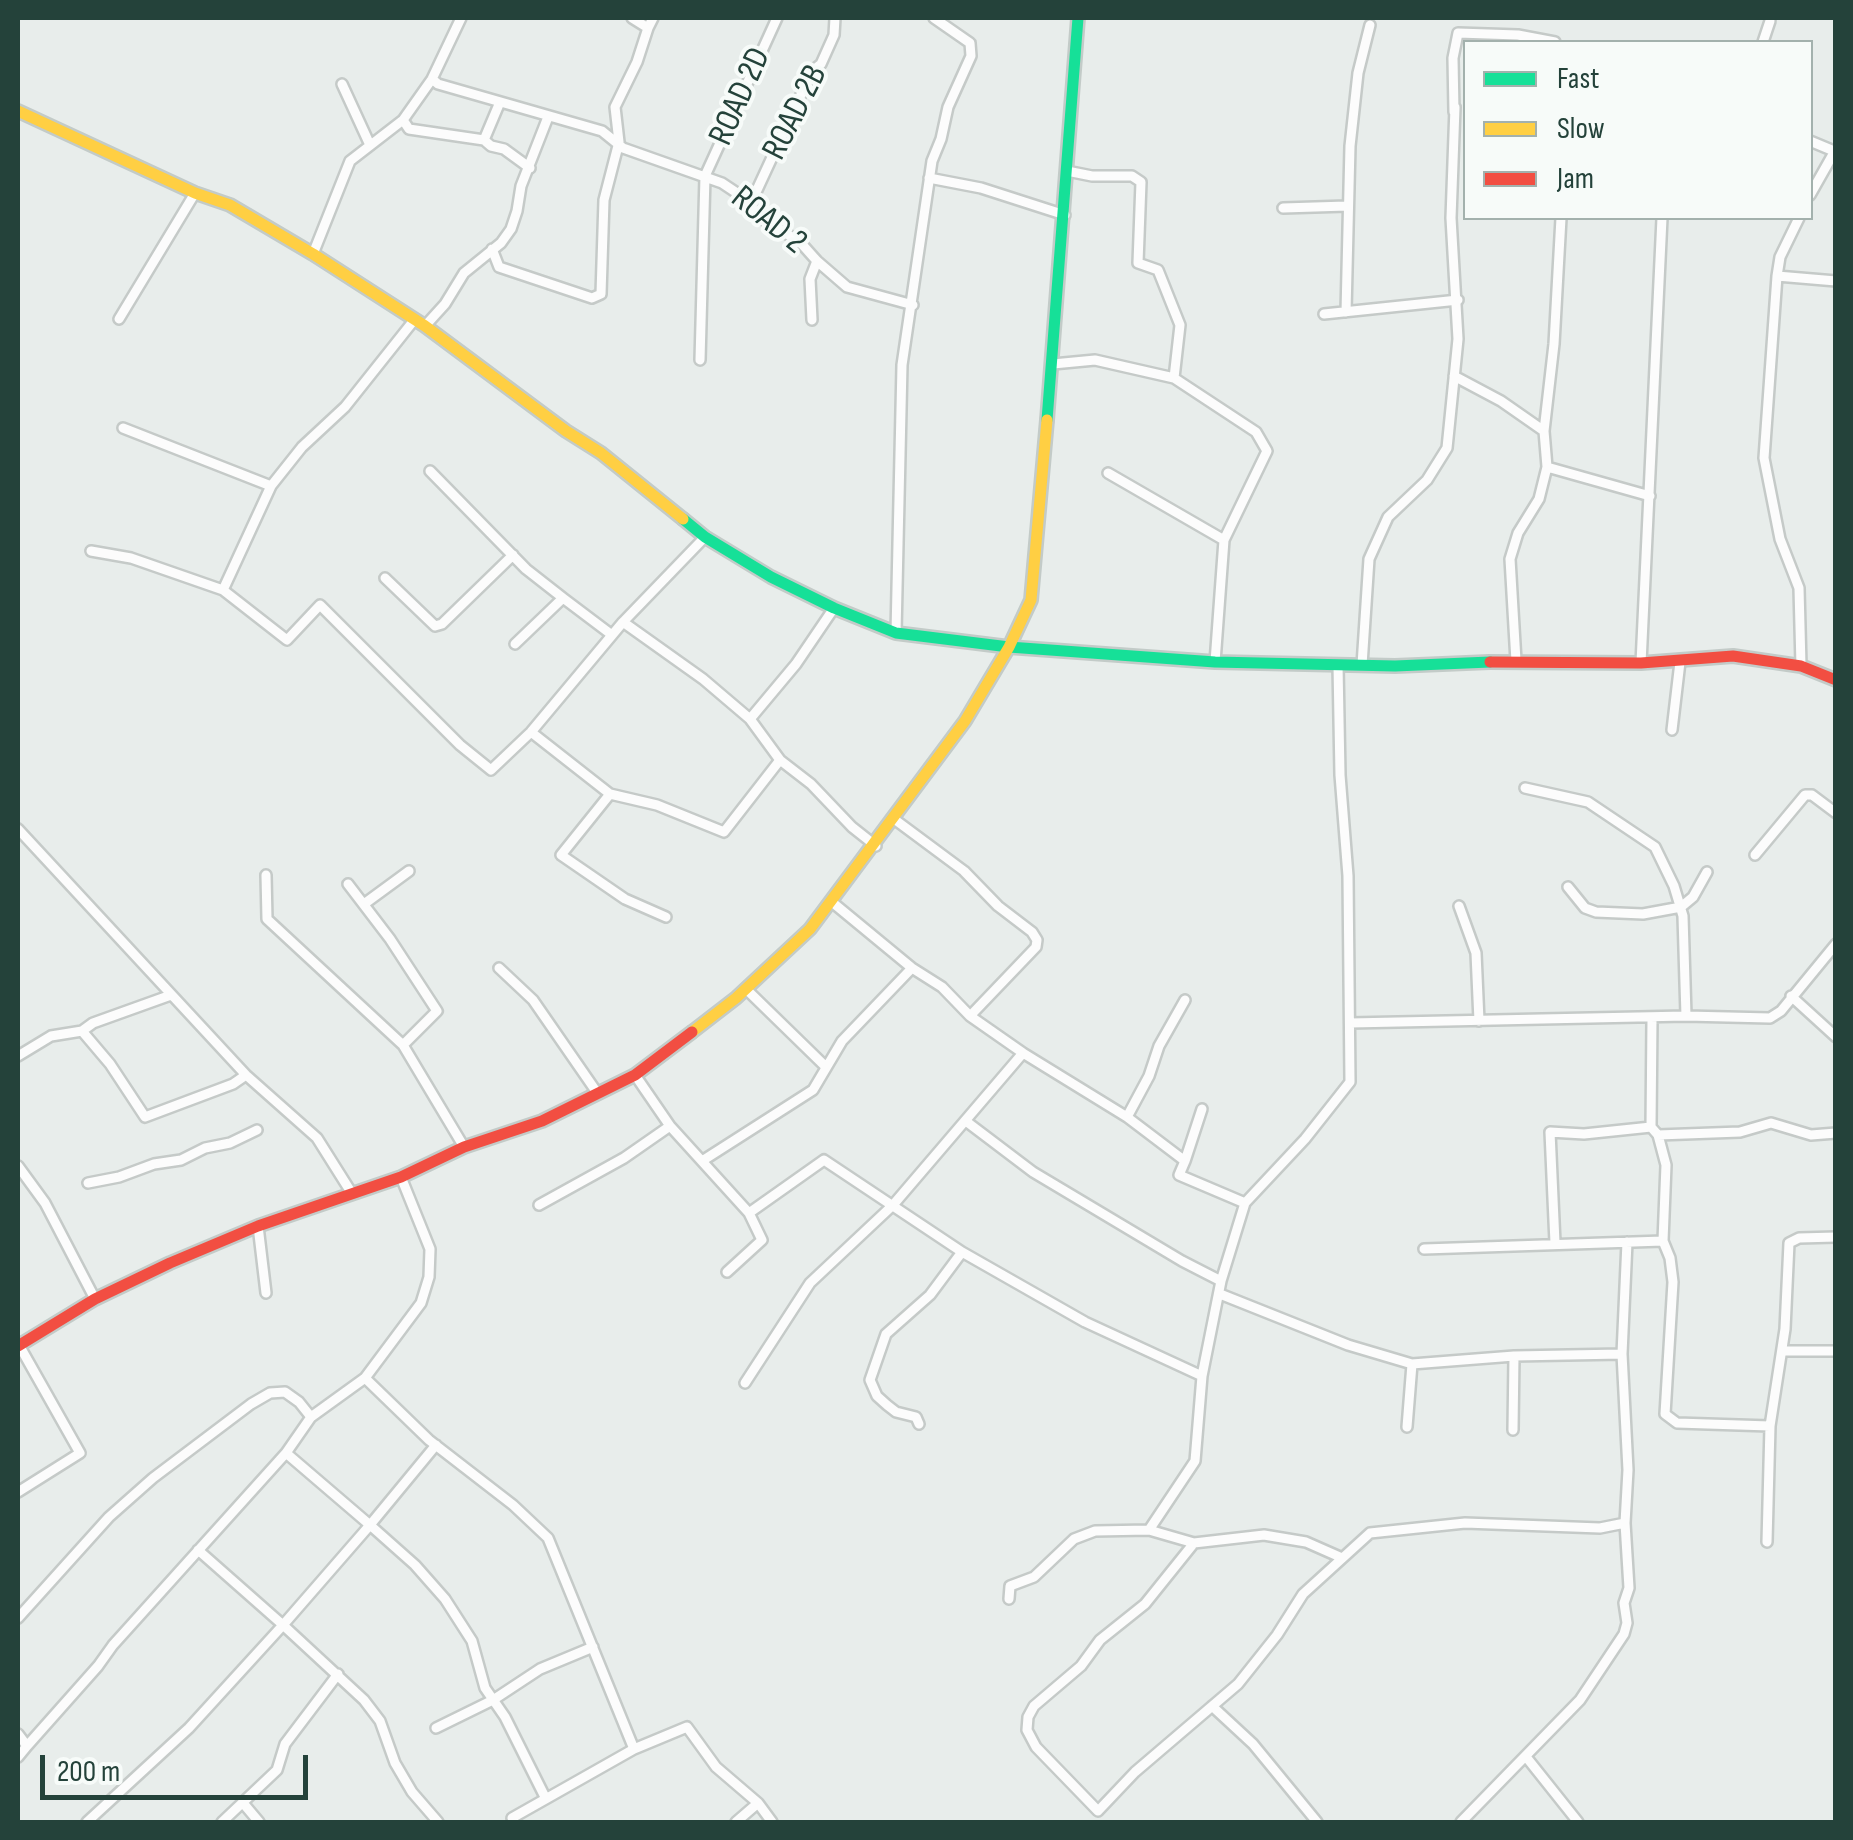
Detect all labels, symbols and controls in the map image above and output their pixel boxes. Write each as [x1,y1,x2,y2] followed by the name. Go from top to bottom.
[1463,40,1813,220] legend
[701,42,781,152] street label: ROAD 2D
[754,59,838,167] street label: ROAD 2B
[1557,61,1599,97] text: Fast
[1557,111,1605,147] text: Slow
[1557,161,1594,197] text: Jam
[722,178,814,264] street label: ROAD 2
[45,1735,312,1797] scale bar
[57,1754,120,1790] text: 200 m

